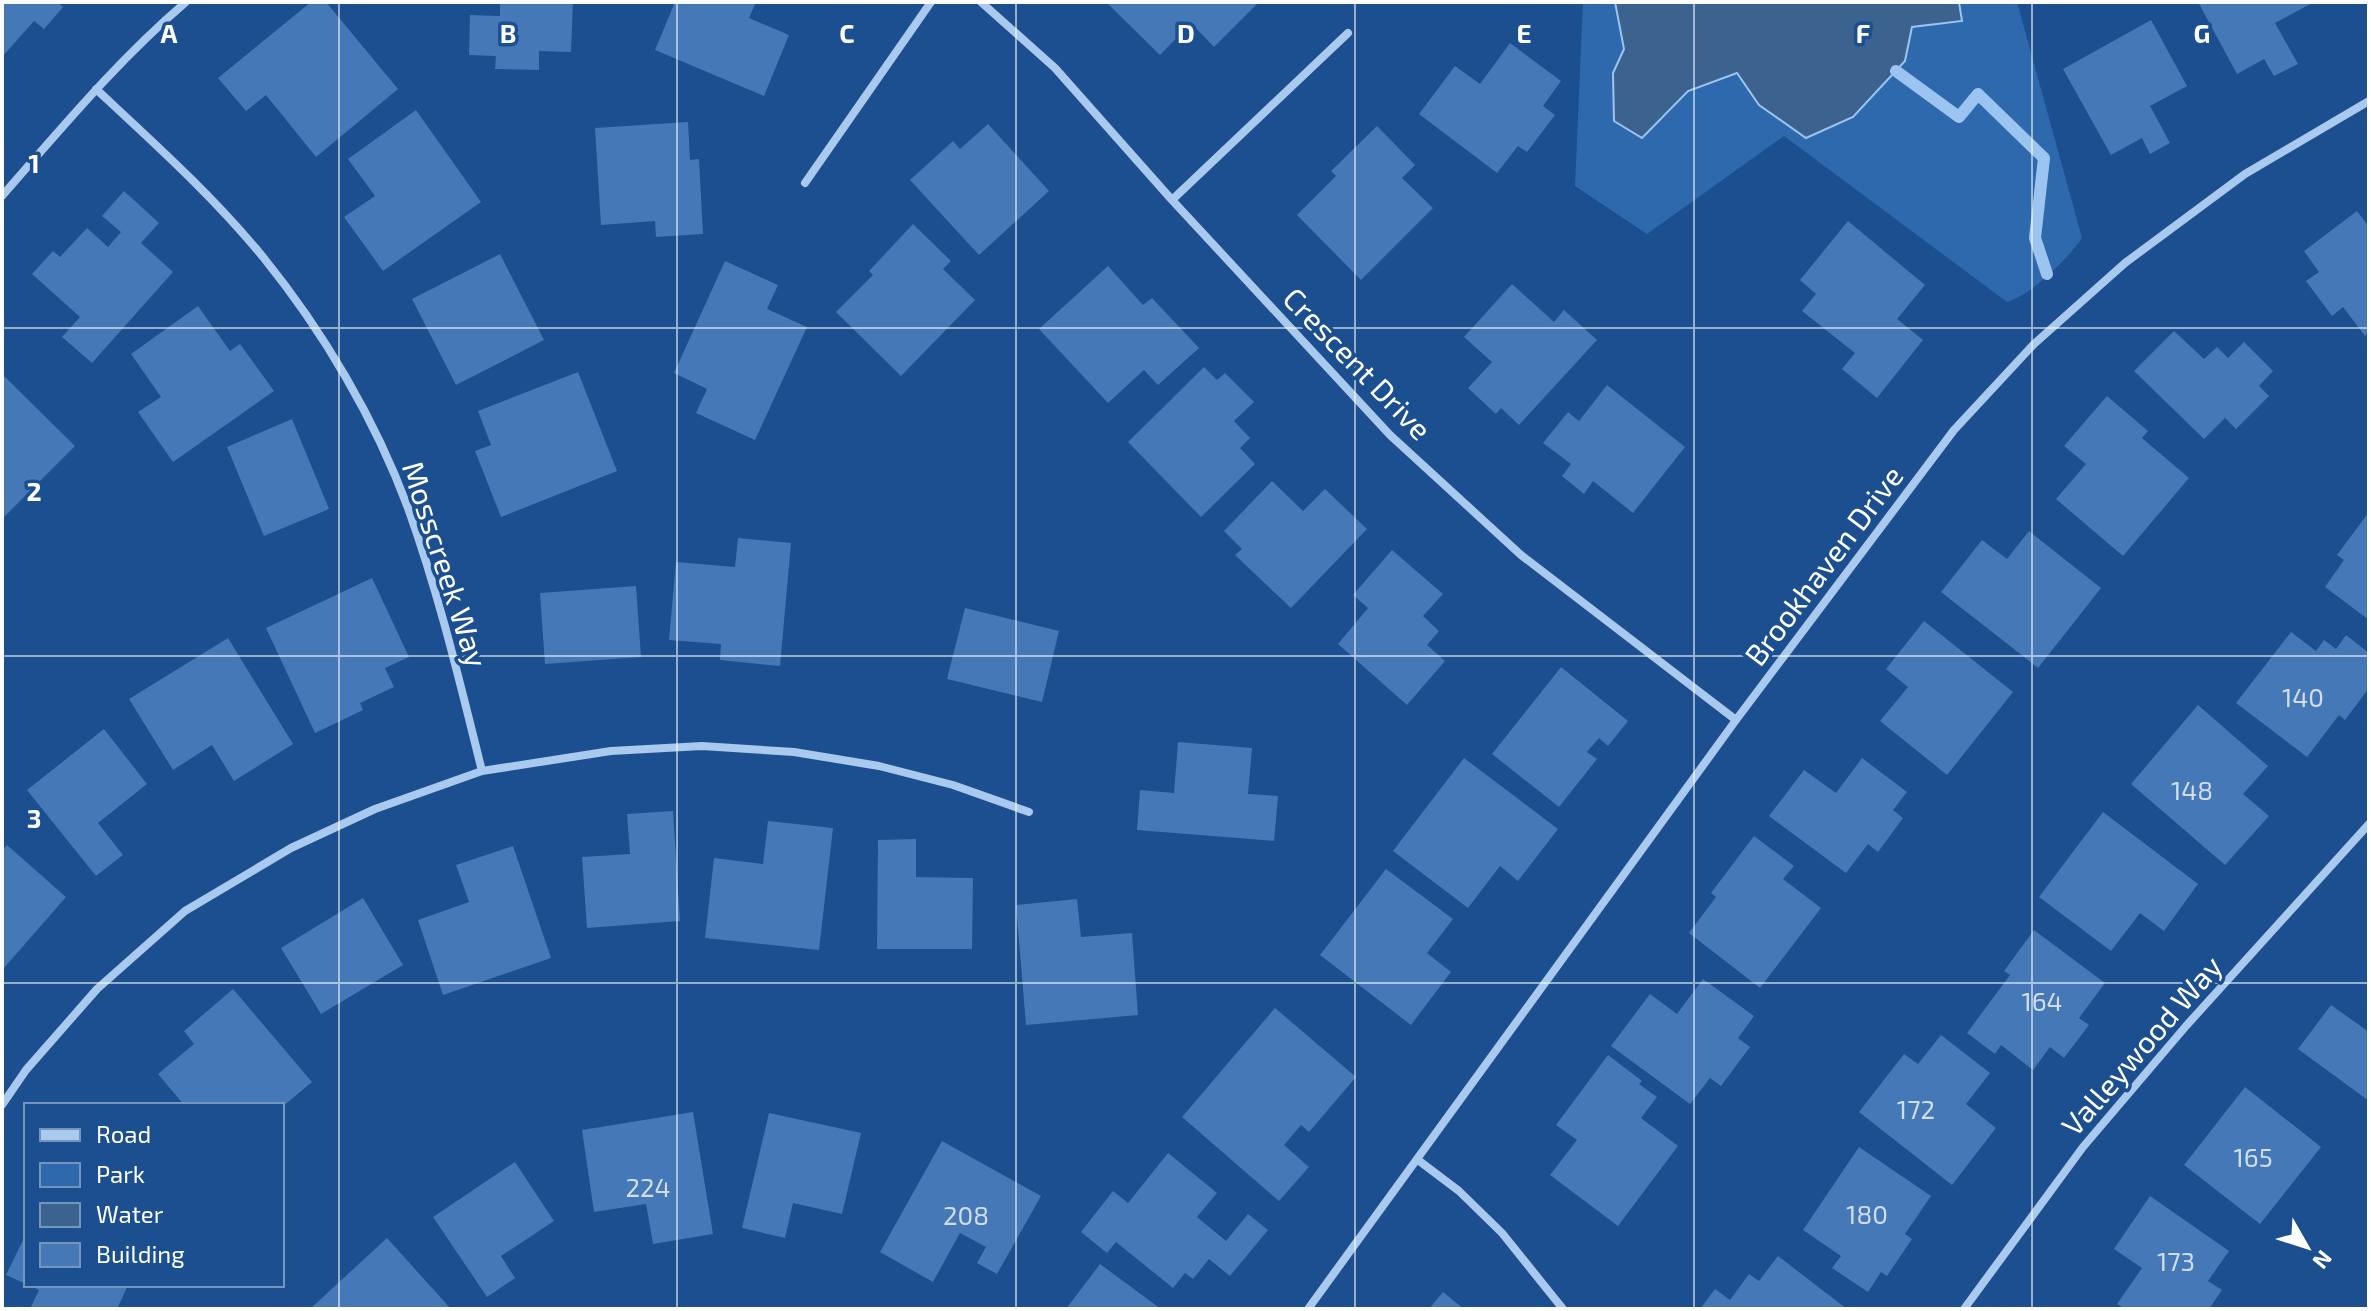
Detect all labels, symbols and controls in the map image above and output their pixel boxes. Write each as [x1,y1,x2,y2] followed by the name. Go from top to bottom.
[161,17,178,48] text: A
[500,17,516,48] text: B
[839,17,855,48] text: C
[1177,17,1195,48] text: D
[1516,17,1532,48] text: E
[1856,17,1870,48] text: F
[2194,17,2210,48] text: G
[28,147,40,178] text: 1
[1276,279,1440,447] street label: Crescent Drive
[396,457,496,671] street label: Mosscreek Way
[1736,458,1910,672] street label: Brookhaven Drive
[26,475,42,506] text: 2
[2282,681,2324,712] house number: 140
[2171,774,2213,805] house number: 148
[27,802,41,833] text: 3
[2053,948,2229,1142] street label: Valleywood Way
[2021,985,2063,1016] house number: 164
[1897,1093,1935,1124] house number: 172
[24,1103,284,1287] legend
[96,1119,151,1148] text: Road
[2233,1141,2273,1172] house number: 165
[96,1159,145,1188] text: Park
[625,1171,671,1202] house number: 224
[1846,1198,1888,1229] house number: 180
[96,1199,164,1228] text: Water
[943,1199,989,1230] house number: 208
[2267,1207,2347,1287] north arrow
[96,1239,185,1268] text: Building
[2157,1245,2195,1276] house number: 173
[2308,1246,2338,1275] text: N

